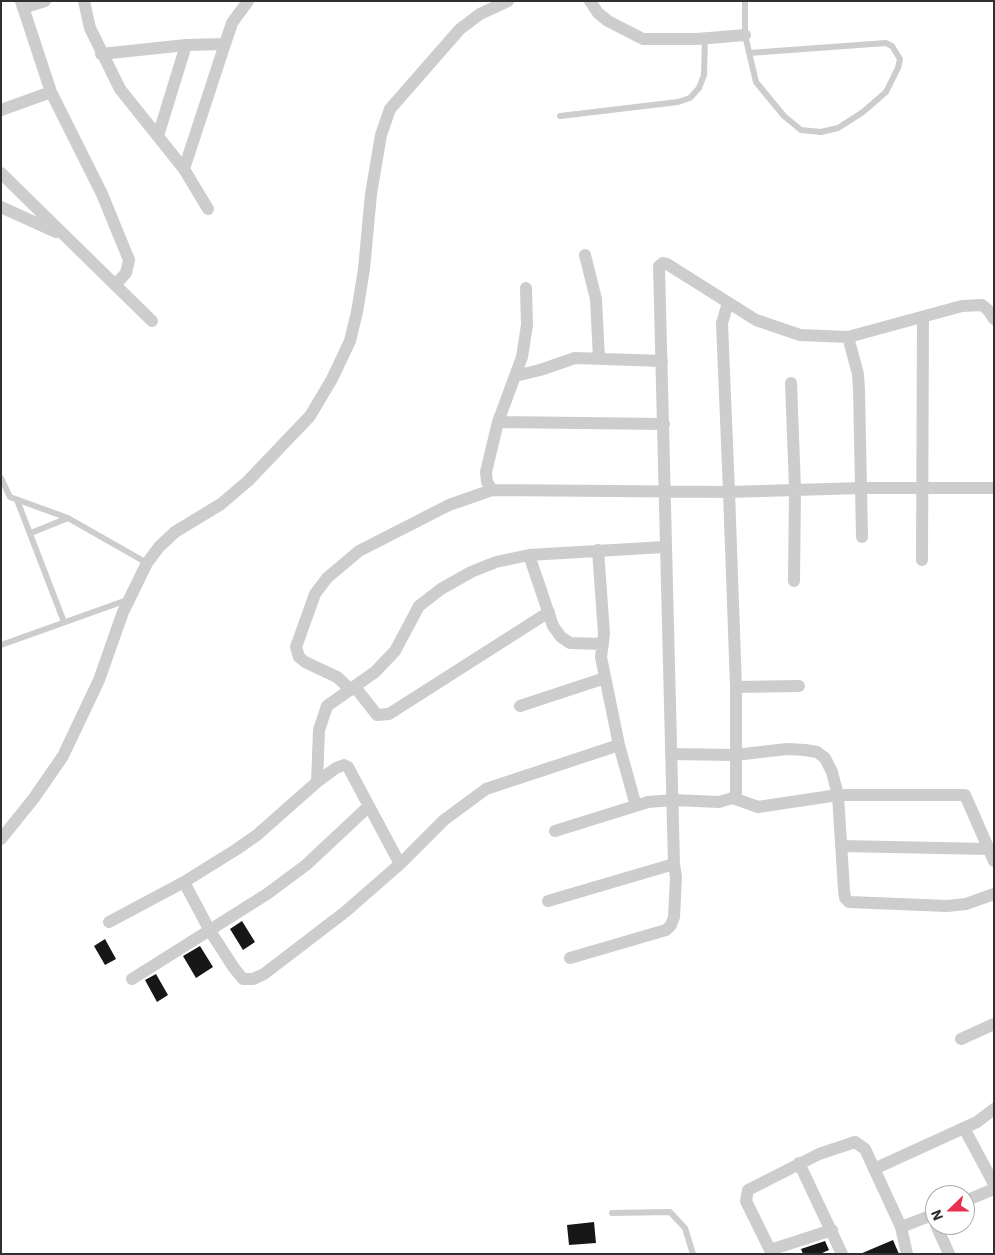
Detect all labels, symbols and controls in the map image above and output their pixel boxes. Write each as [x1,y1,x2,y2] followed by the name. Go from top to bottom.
[925,1185,975,1235] north arrow
[927,1207,947,1223] text: N

